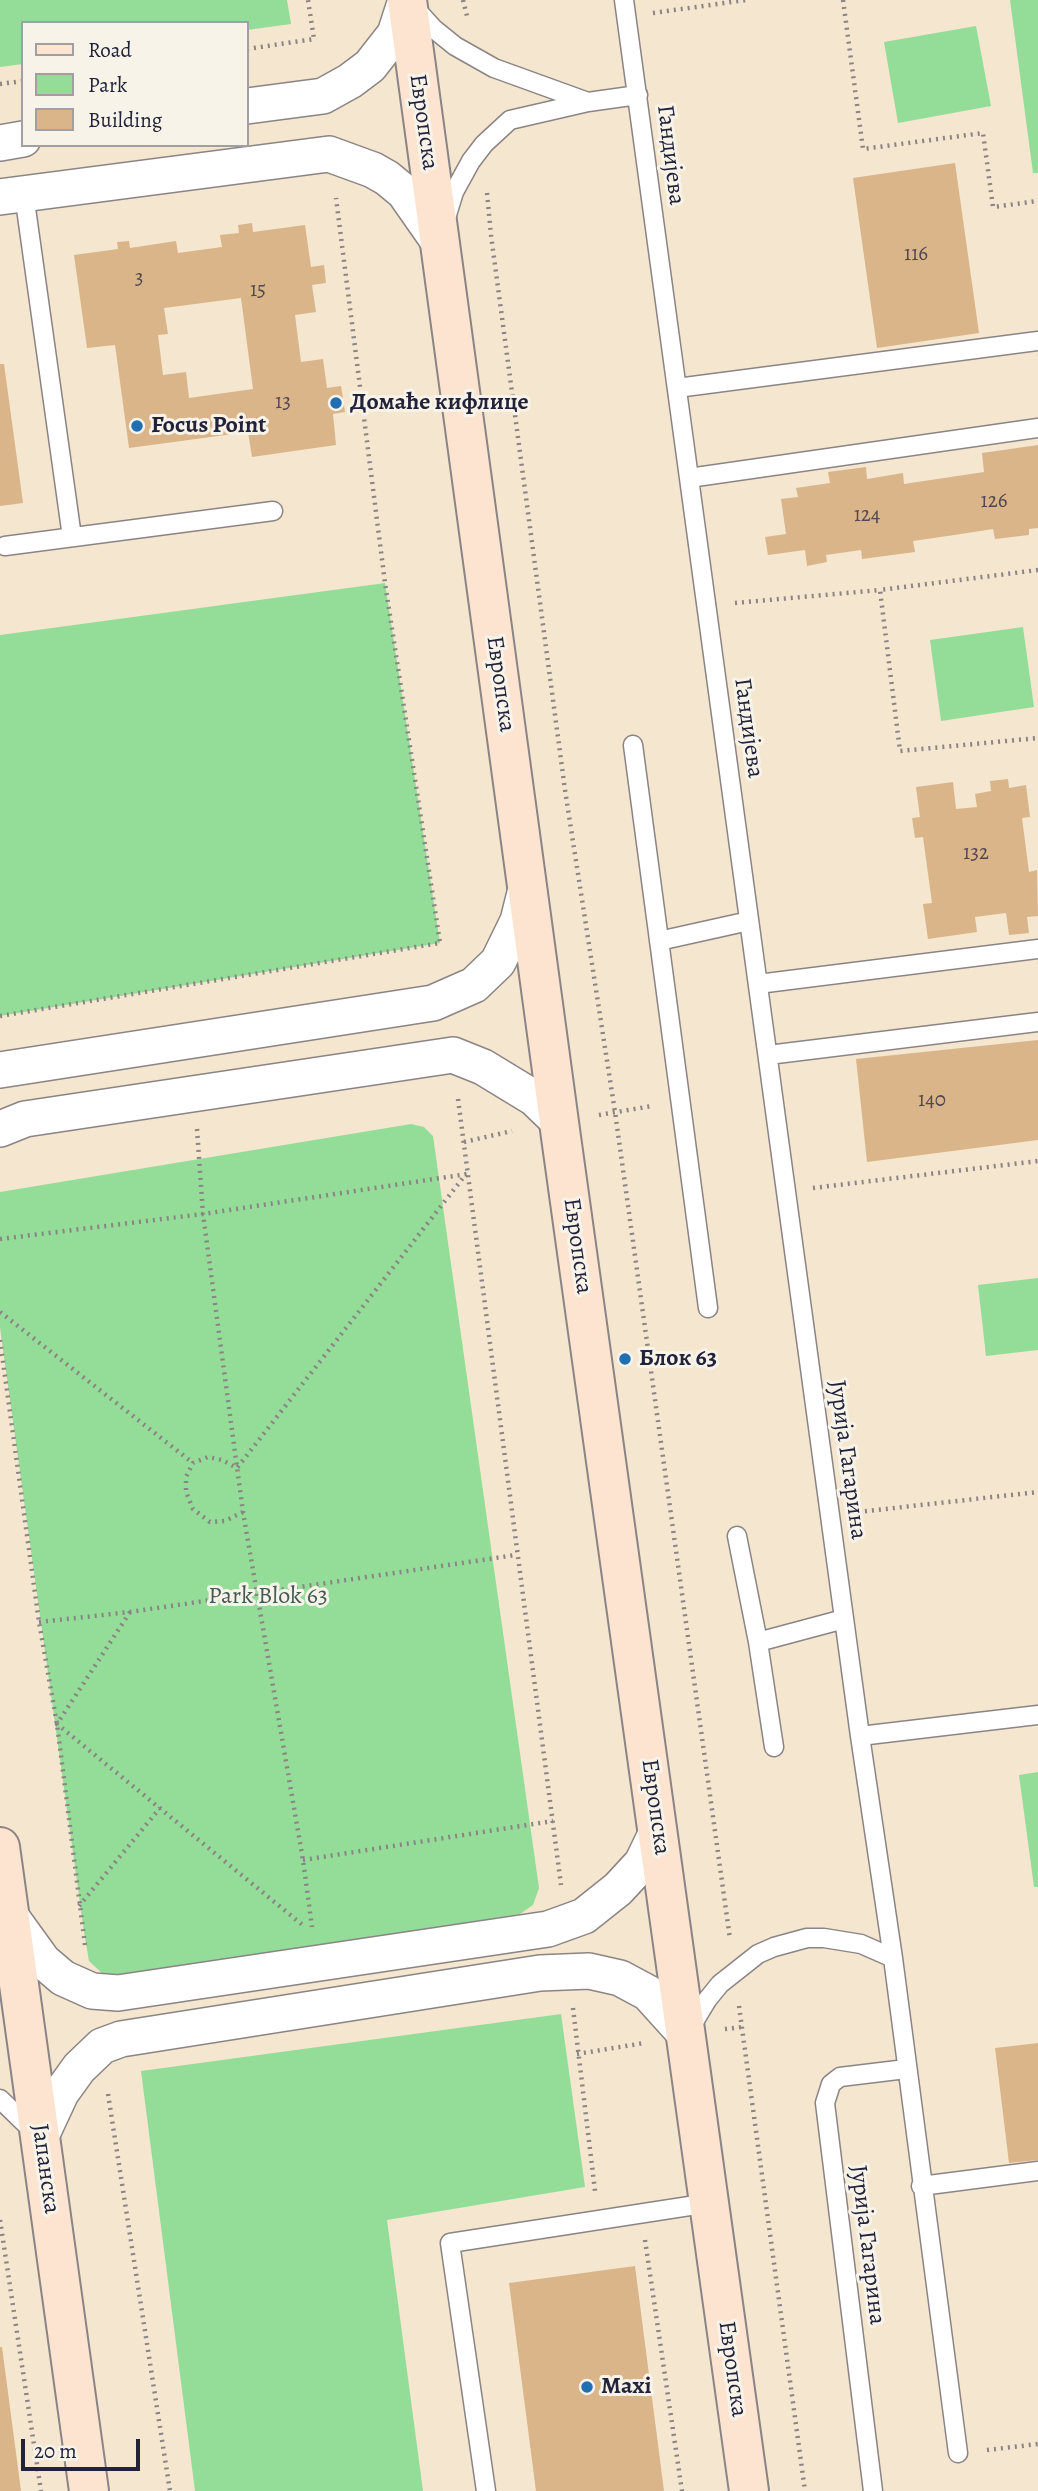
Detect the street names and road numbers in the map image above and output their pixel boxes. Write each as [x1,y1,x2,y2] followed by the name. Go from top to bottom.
[402,72,444,172] street label: Европска
[650,103,690,207] street label: Гандијева
[479,634,521,734] street label: Европска
[727,676,769,780] street label: Гандијева
[556,1196,598,1296] street label: Европска
[822,1379,872,1541] street label: Јурија Гагарина
[634,1757,676,1857] street label: Европска
[24,2122,66,2216] street label: Јапанска
[843,2164,891,2326] street label: Јурија Гагарина
[711,2319,753,2419] street label: Европска

